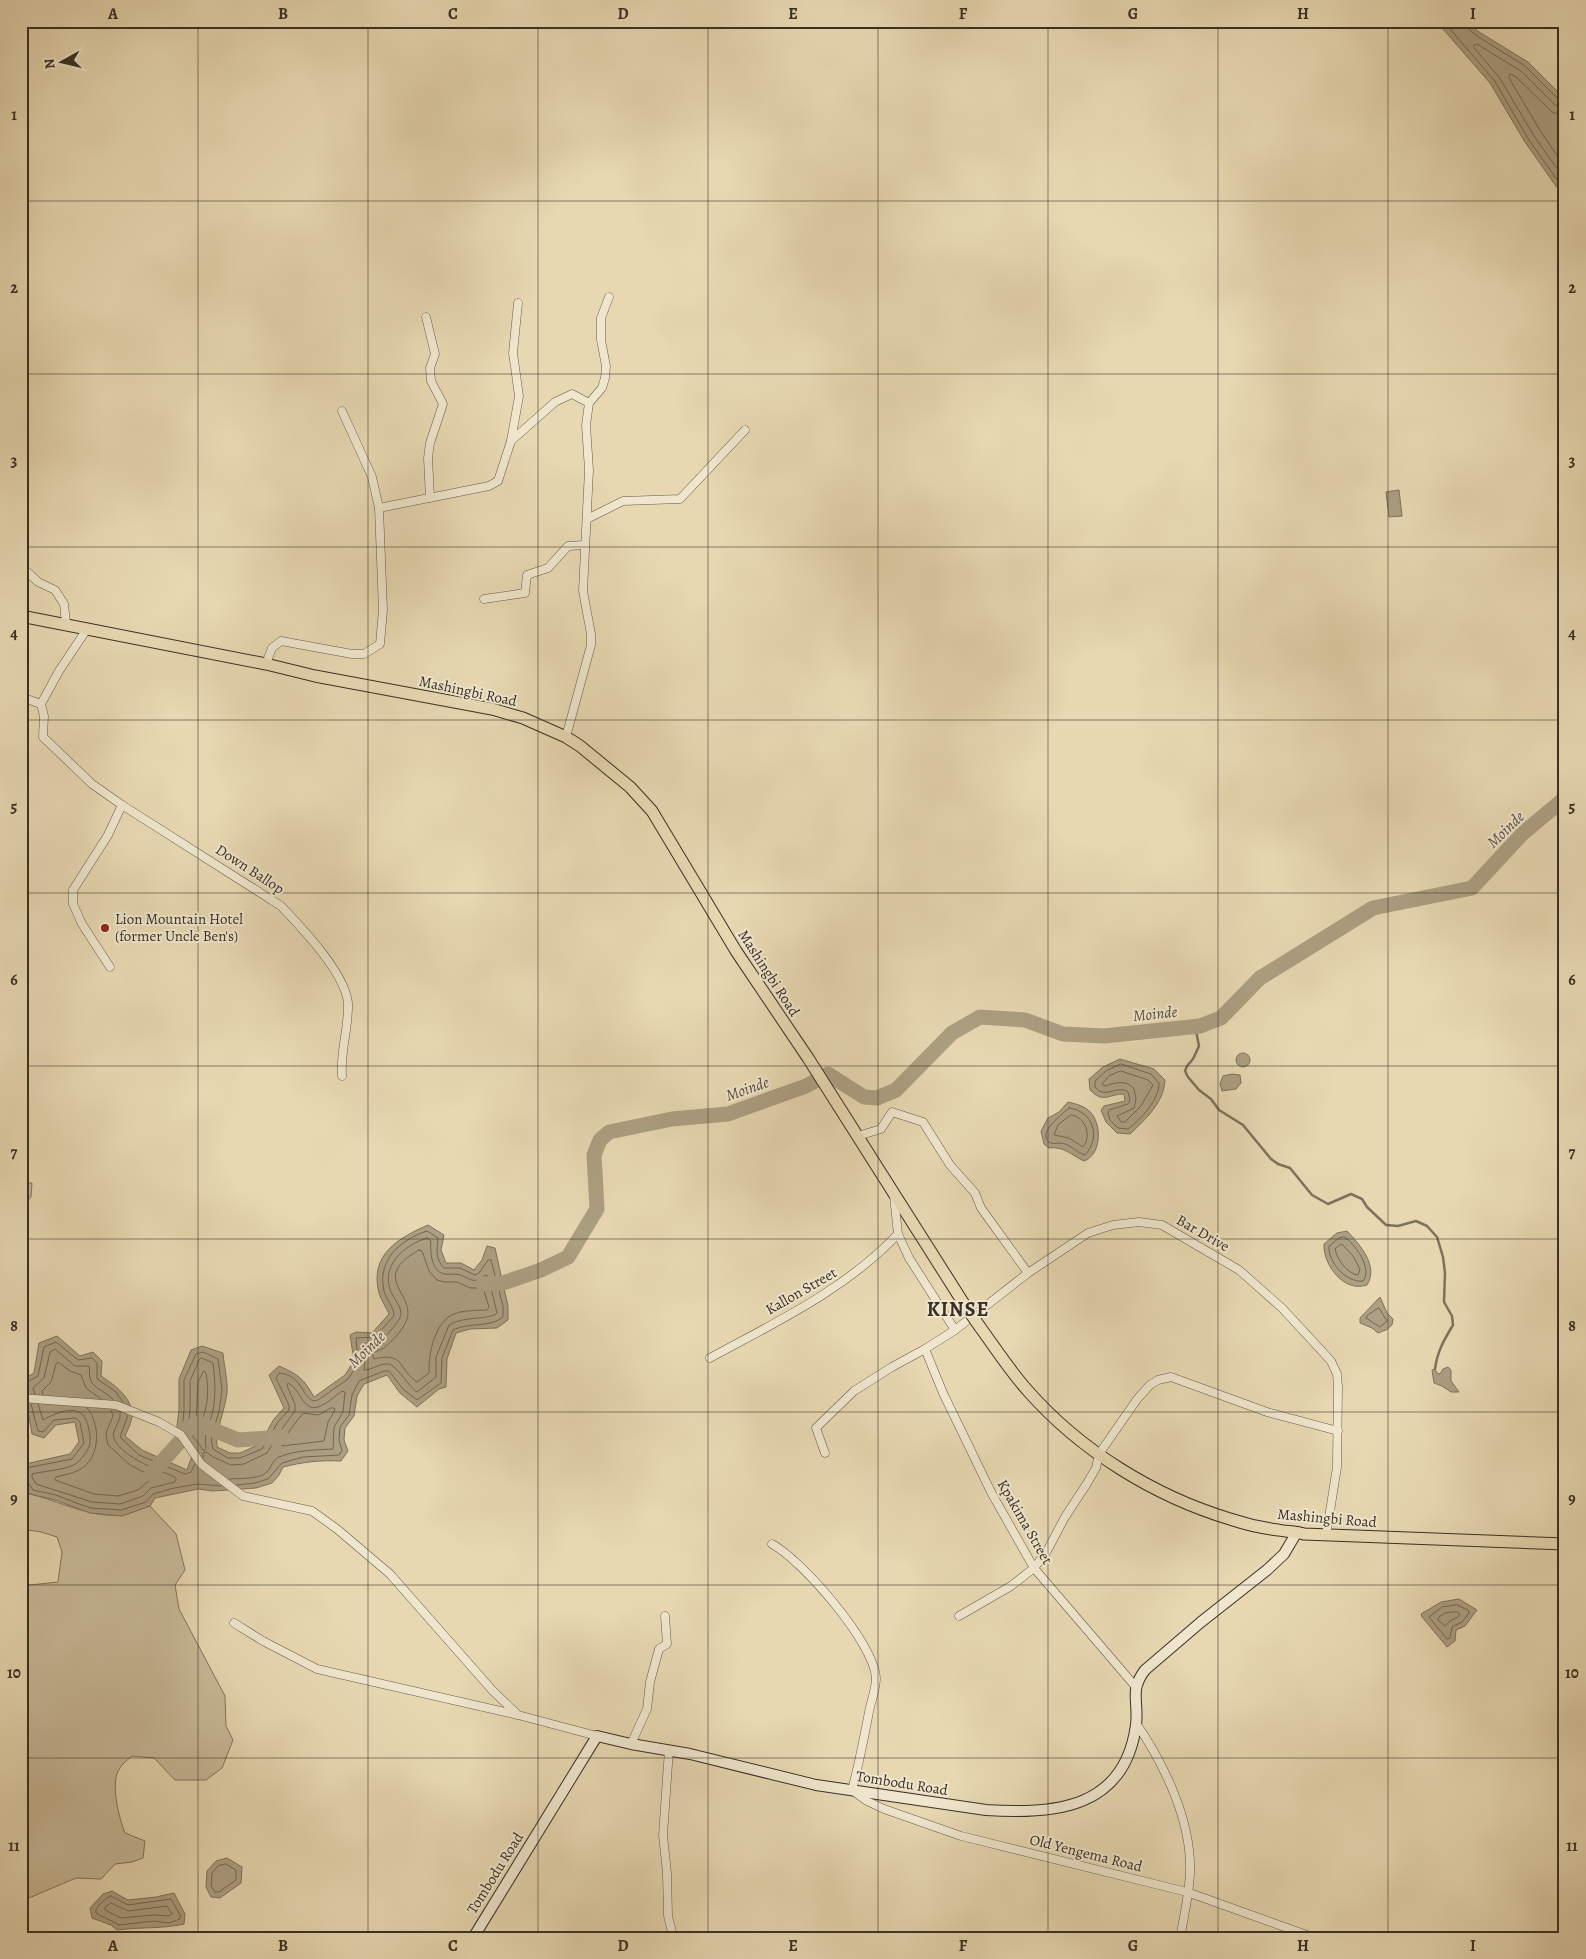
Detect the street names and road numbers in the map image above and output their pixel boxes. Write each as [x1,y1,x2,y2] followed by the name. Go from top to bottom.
[417,671,520,711] street label: Mashingbi Road
[212,839,288,899] street label: Down Ballop
[733,926,805,1021] street label: Mashingbi Road
[1173,1210,1233,1256] street label: Bar Drive
[762,1263,840,1319] street label: Kallon Street
[993,1476,1057,1568] street label: Kpakima Street
[1277,1504,1378,1532] street label: Mashingbi Road
[855,1766,950,1800] street label: Tombodu Road
[462,1828,529,1918] street label: Tombodu Road
[1028,1829,1145,1877] street label: Old Yengema Road

